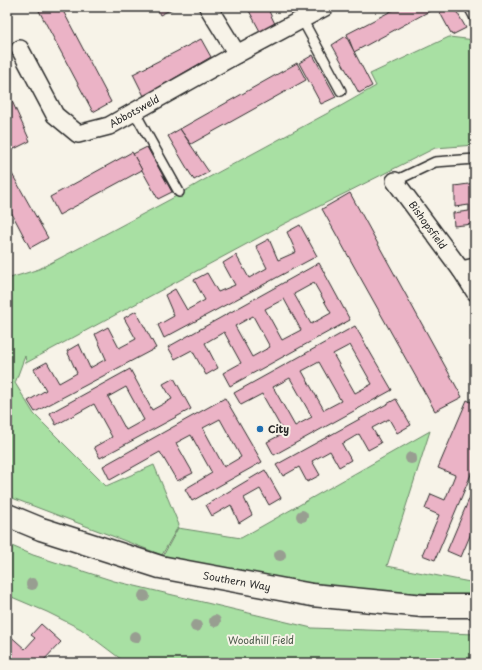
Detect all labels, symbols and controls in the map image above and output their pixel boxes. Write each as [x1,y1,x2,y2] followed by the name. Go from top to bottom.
[106,91,162,131] street label: Abbotsweld
[406,198,451,252] street label: Bishopsfield
[268,421,289,436] place label: City
[255,424,265,434] marker: City
[202,567,272,594] street label: Southern Way
[228,632,294,647] park label: Woodhill Field

